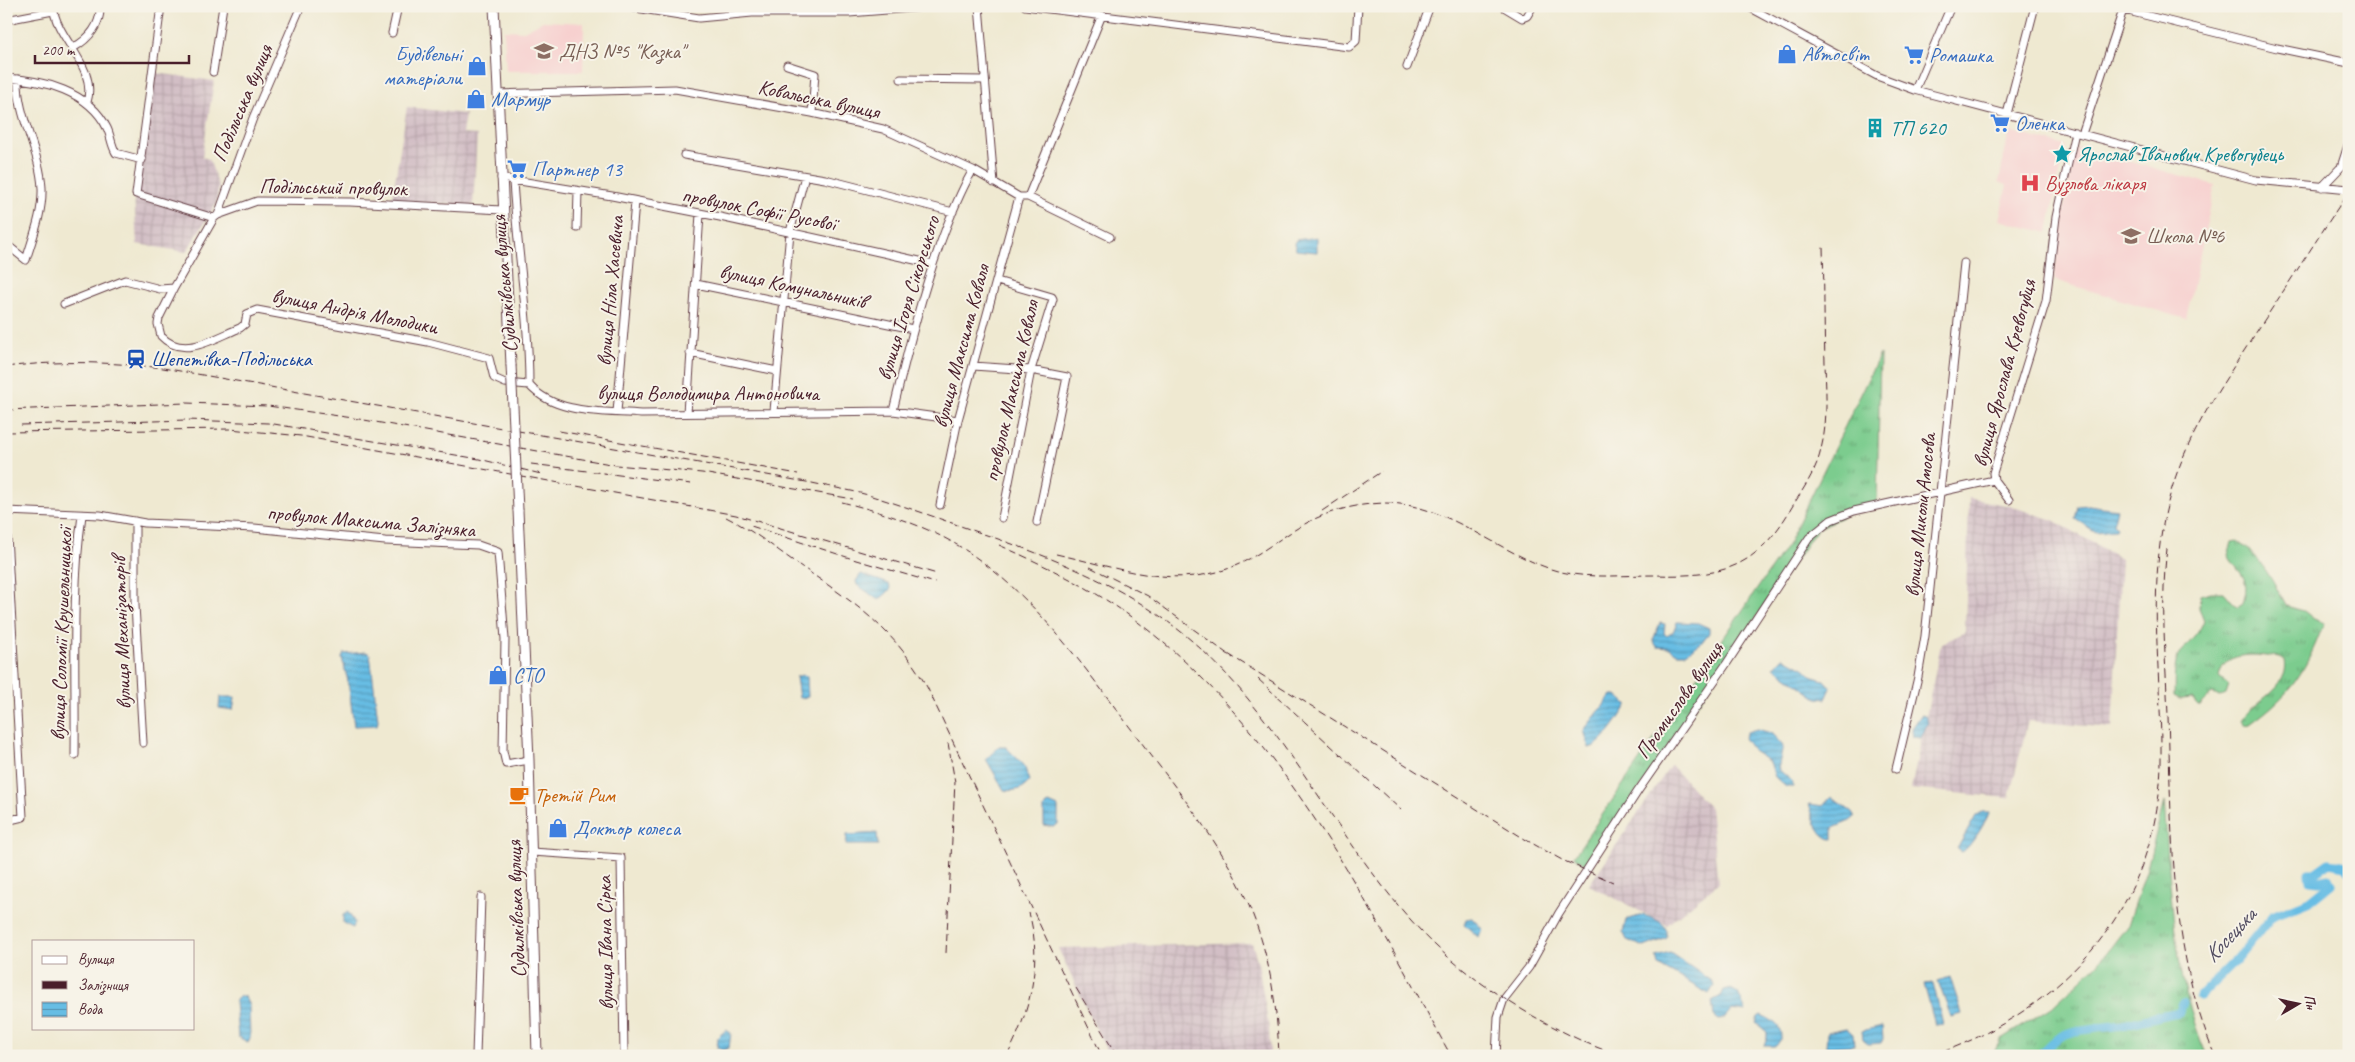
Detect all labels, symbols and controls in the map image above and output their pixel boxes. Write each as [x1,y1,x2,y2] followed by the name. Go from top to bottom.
[35,32,189,64] scale bar
[559,38,689,65] place label: ДНЗ №5 "Казка"
[206,39,279,166] street label: Подільська вулиця
[533,40,555,62] school or university icon: ДНЗ №5 "Казка"
[42,41,76,60] text: 200 m
[384,41,465,91] place label: Будівельні матеріали
[1802,41,1870,67] place label: Автосвіт
[1929,42,1995,68] place label: Ромашка
[1776,43,1798,65] shop icon: Автосвіт
[1903,44,1925,66] supermarket icon: Ромашка
[466,55,488,77] shop icon: Будівельні матеріали
[756,73,884,125] street label: Ковальська вулиця
[491,86,552,112] place label: Мармур
[465,88,487,110] shop icon: Мармур
[2015,110,2066,136] place label: Оленка
[1989,112,2011,134] supermarket icon: Оленка
[1890,115,1947,141] place label: ТП 620
[1864,117,1886,139] building icon: ТП 620
[2077,141,2284,167] place label: Ярослав Іванович Кревогубець
[2051,143,2073,165] place icon: Ярослав Іванович Кревогубець
[532,156,624,182] place label: Партнер 13
[506,158,528,180] supermarket icon: Партнер 13
[2045,170,2146,197] place label: Вузлова лікаря
[2019,172,2041,194] hospital icon: Вузлова лікаря
[259,173,409,201] street label: Подільський провулок
[680,181,842,237] street label: провулок Софії Русової
[871,211,946,383] street label: вулиця Ігоря Сікорського
[485,213,523,354] street label: Судилківська вулиця
[590,213,630,367] street label: вулиця Ніла Хасевича
[2146,223,2225,249] place label: Школа №6
[2120,225,2142,247] school or university icon: Школа №6
[717,258,873,315] street label: вулиця Комунальників
[927,260,996,430] street label: вулиця Максима Коваля
[1966,275,2042,469] street label: вулиця Ярослава Кревогубця
[270,282,442,340] street label: вулиця Андрія Молодики
[977,296,1045,484] street label: провулок Максима Коваля
[151,346,313,372] place label: Шепетівка-Подільська
[125,348,147,370] station icon: Шепетівка-Подільська
[597,380,821,406] street label: вулиця Володимира Антоновича
[1898,430,1942,598] street label: вулиця Миколи Амосова
[266,499,478,544] street label: провулок Максима Залізняка
[44,523,78,741] street label: вулиця Соломії Крушельницької
[105,551,138,710] street label: вулиця Механізаторів
[1629,636,1730,763] street label: Промислова вулиця
[513,662,546,688] place label: СТО
[487,664,509,686] shop icon: СТО
[534,782,616,808] place label: Третій Рим
[508,784,530,806] cafe icon: Третій Рим
[573,815,682,841] place label: Доктор колеса
[547,817,569,839] shop icon: Доктор колеса
[501,838,531,978] street label: Судилківська вулиця
[591,874,619,1010] street label: вулиця Івана Сірка
[2198,900,2264,968] water label: Косецька
[32,940,195,1030] legend
[78,950,115,969] text: Вулиця
[78,976,129,995] text: Залізниця
[2272,980,2322,1030] north arrow
[2301,993,2320,1011] text: Пн
[78,1000,103,1019] text: Вода

